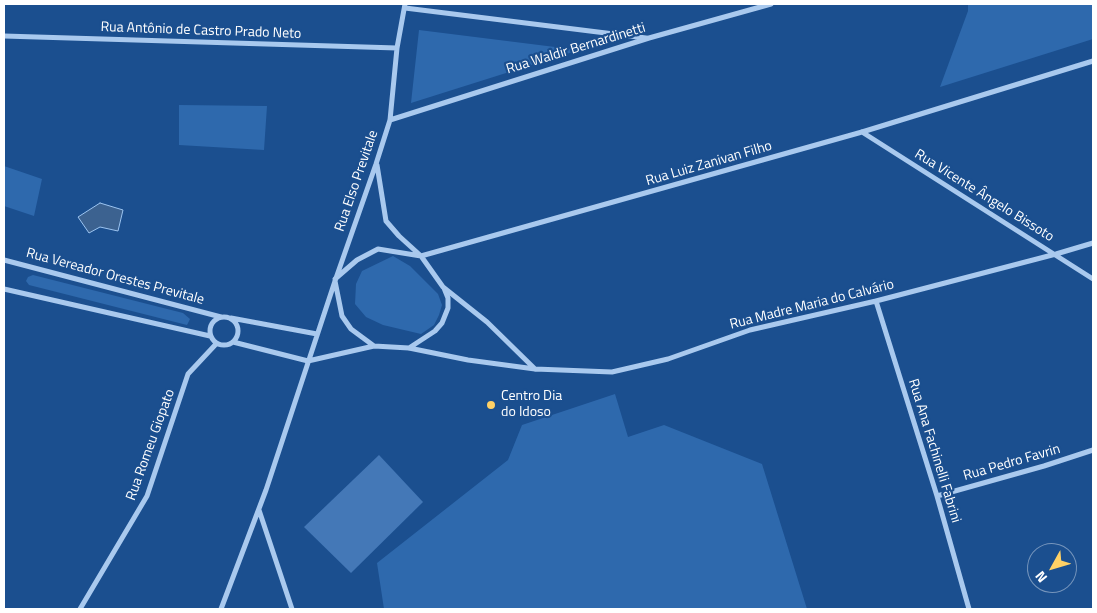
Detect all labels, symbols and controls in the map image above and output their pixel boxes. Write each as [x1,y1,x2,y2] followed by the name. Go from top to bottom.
[100,19,302,43] street label: Rua Antônio de Castro Prado Neto
[504,20,648,78] street label: Rua Waldir Bernardinetti
[332,128,382,234] street label: Rua Elso Previtale
[644,138,774,190] street label: Rua Luiz Zanivan Filho
[911,146,1057,246] street label: Rua Vicente Ângelo Bissoto
[24,245,206,309] street label: Rua Vereador Orestes Previtale
[728,276,896,334] street label: Rua Madre Maria do Calvário
[904,377,964,525] street label: Rua Ana Fachinelli Fabrini
[123,387,179,503] street label: Rua Romeu Giopato
[501,389,562,422] place label: Centro Dia do Idoso
[485,399,497,411] marker: Centro Dia do Idoso
[962,441,1062,485] street label: Rua Pedro Favrin
[1027,543,1077,593] north arrow
[1030,567,1052,588] text: N

